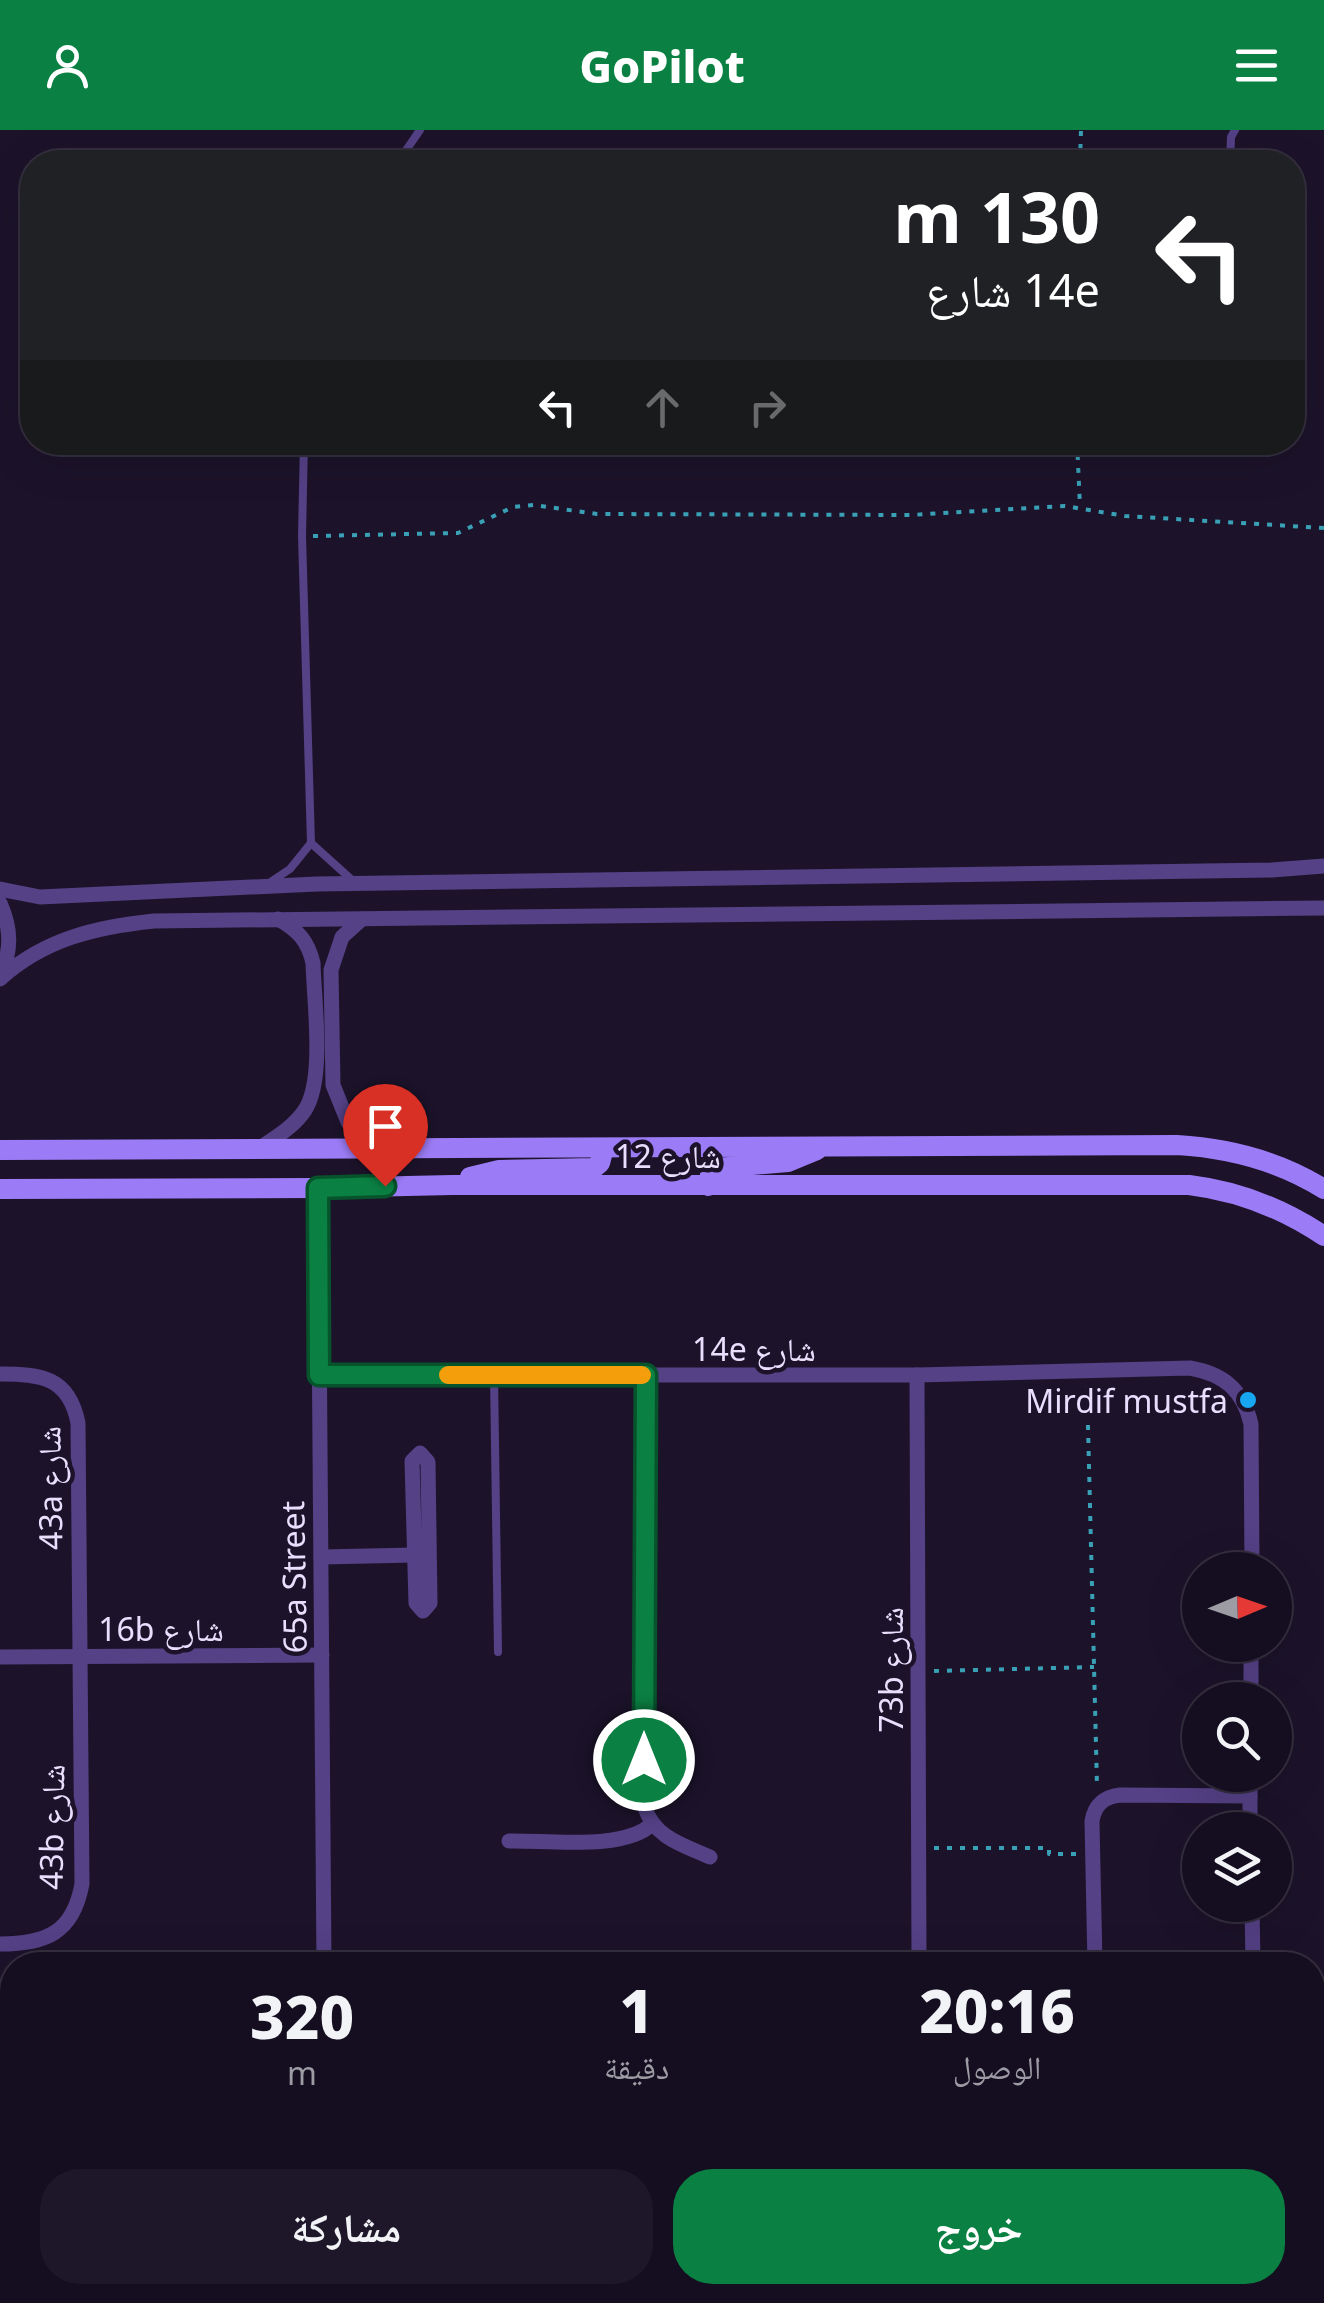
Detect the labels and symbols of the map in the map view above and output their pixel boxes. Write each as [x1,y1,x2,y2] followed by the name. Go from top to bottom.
[343,1084,428,1187] pin
[615,1134,721,1177] street label: شارع 12
[692,1327,816,1370] street label: 14e شارع
[1025,1379,1228,1422] place label: Mirdif mustfa
[1237,1389,1259,1411] marker: Mirdif mustfa
[26,1426,72,1550] street label: 43a شارع
[270,1501,316,1653] street label: 65a Street
[1182,1552,1292,1662] north arrow
[98,1607,224,1650] street label: 16b شارع
[869,1607,912,1733] street label: 73b شارع
[592,1708,696,1812] position arrow
[28,1764,74,1890] street label: 43b شارع

